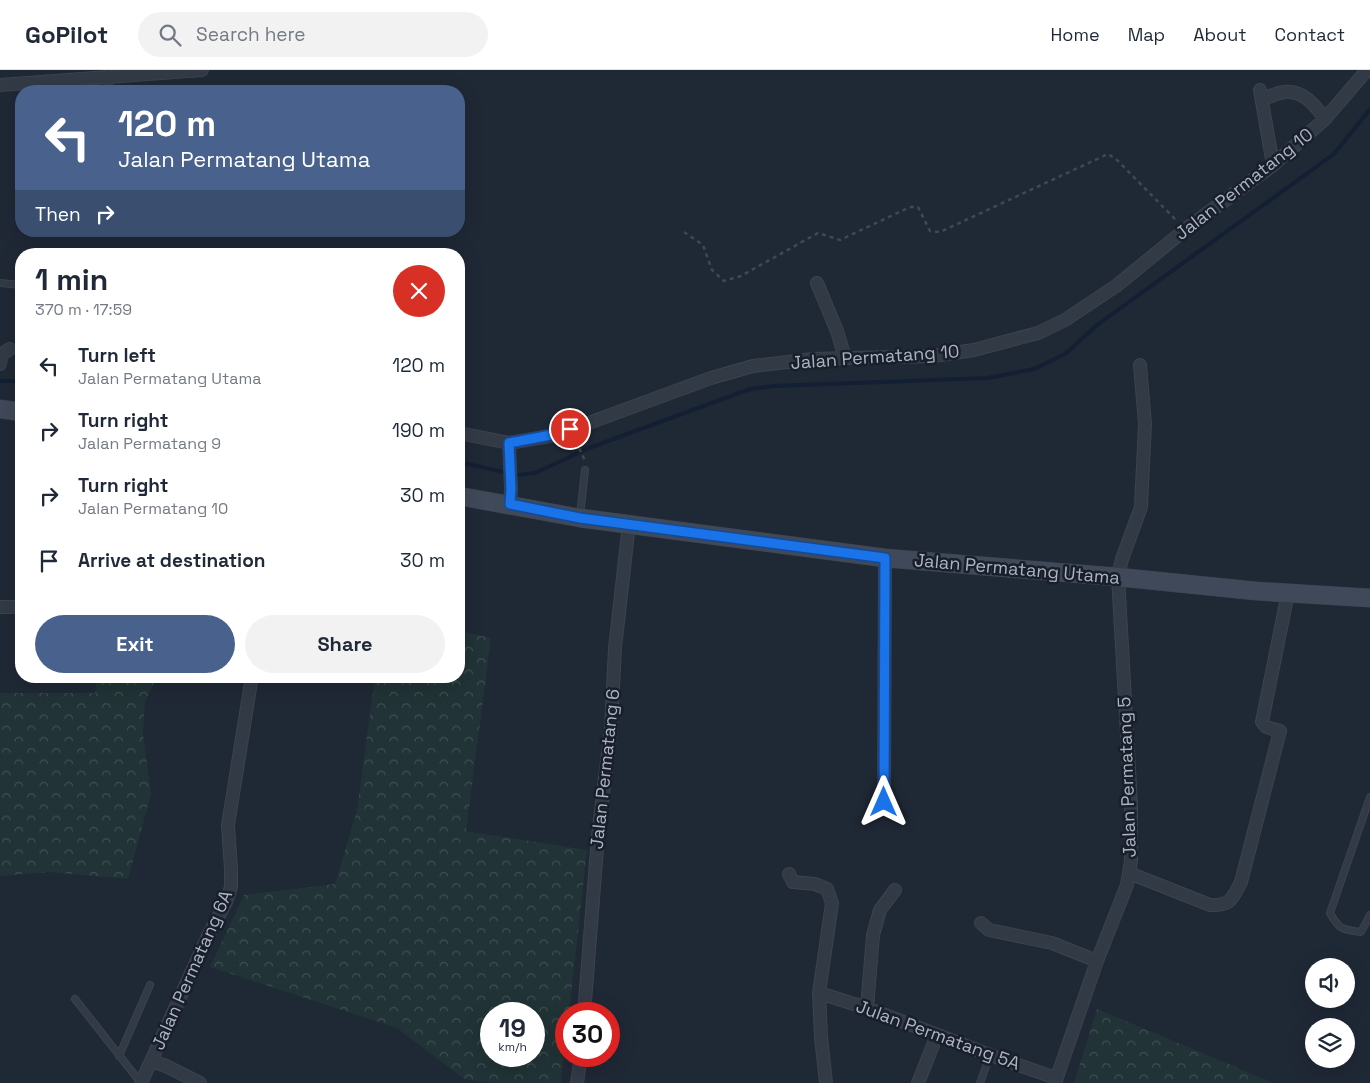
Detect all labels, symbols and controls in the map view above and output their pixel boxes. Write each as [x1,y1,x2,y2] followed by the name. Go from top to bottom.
[138,12,488,57] search box
[25,19,108,50] text: GoPilot
[156,21,184,49] icon: search
[196,22,306,47] text: Search here
[1051,23,1100,46] text: Home
[1128,23,1165,46] text: Map
[1193,23,1247,46] text: About
[1275,23,1345,46] text: Contact
[118,102,216,146] text: 120 m
[35,105,100,170] icon: left
[1170,122,1317,245] street label: Jalan Permatang 10
[118,145,370,173] text: Jalan Permatang Utama
[91,200,119,228] icon: right
[35,202,81,227] text: Then
[35,260,108,299] text: 1 min
[393,265,445,317] button: close
[35,299,132,320] text: 370 m · 17:59
[790,339,960,374] street label: Jalan Permatang 10
[78,343,156,368] text: Turn left
[35,352,63,380] icon: left
[392,353,445,378] text: 120 m
[78,368,262,389] text: Jalan Permatang Utama
[78,408,168,433] text: Turn right
[549,408,591,450] pin
[556,415,584,443] icon: arrive
[35,417,63,445] icon: right
[392,418,445,443] text: 190 m
[78,433,221,454] text: Jalan Permatang 9
[78,473,168,498] text: Turn right
[35,482,63,510] icon: right
[400,483,445,508] text: 30 m
[78,498,228,519] text: Jalan Permatang 10
[35,547,63,575] icon: arrive
[78,548,266,573] text: Arrive at destination
[400,548,445,573] text: 30 m
[913,548,1121,589] street label: Jalan Permatang Utama
[35,615,235,673] button: Exit
[245,615,445,673] button: Share
[585,688,624,850] street label: Jalan Permatang 6
[1112,696,1141,858] street label: Jalan Permatang 5
[857,775,909,827] position arrow
[146,886,237,1053] street label: Jalan Permatang 6A
[1305,958,1355,1068] map controls
[1305,958,1355,1008] button: sound
[853,994,1023,1075] street label: Julan Permatang 5A
[555,1002,620,1067] speed limit sign: 30
[499,1012,526,1044] text: 19
[1305,1018,1355,1068] button: layers
[498,1039,527,1055] text: km/h

